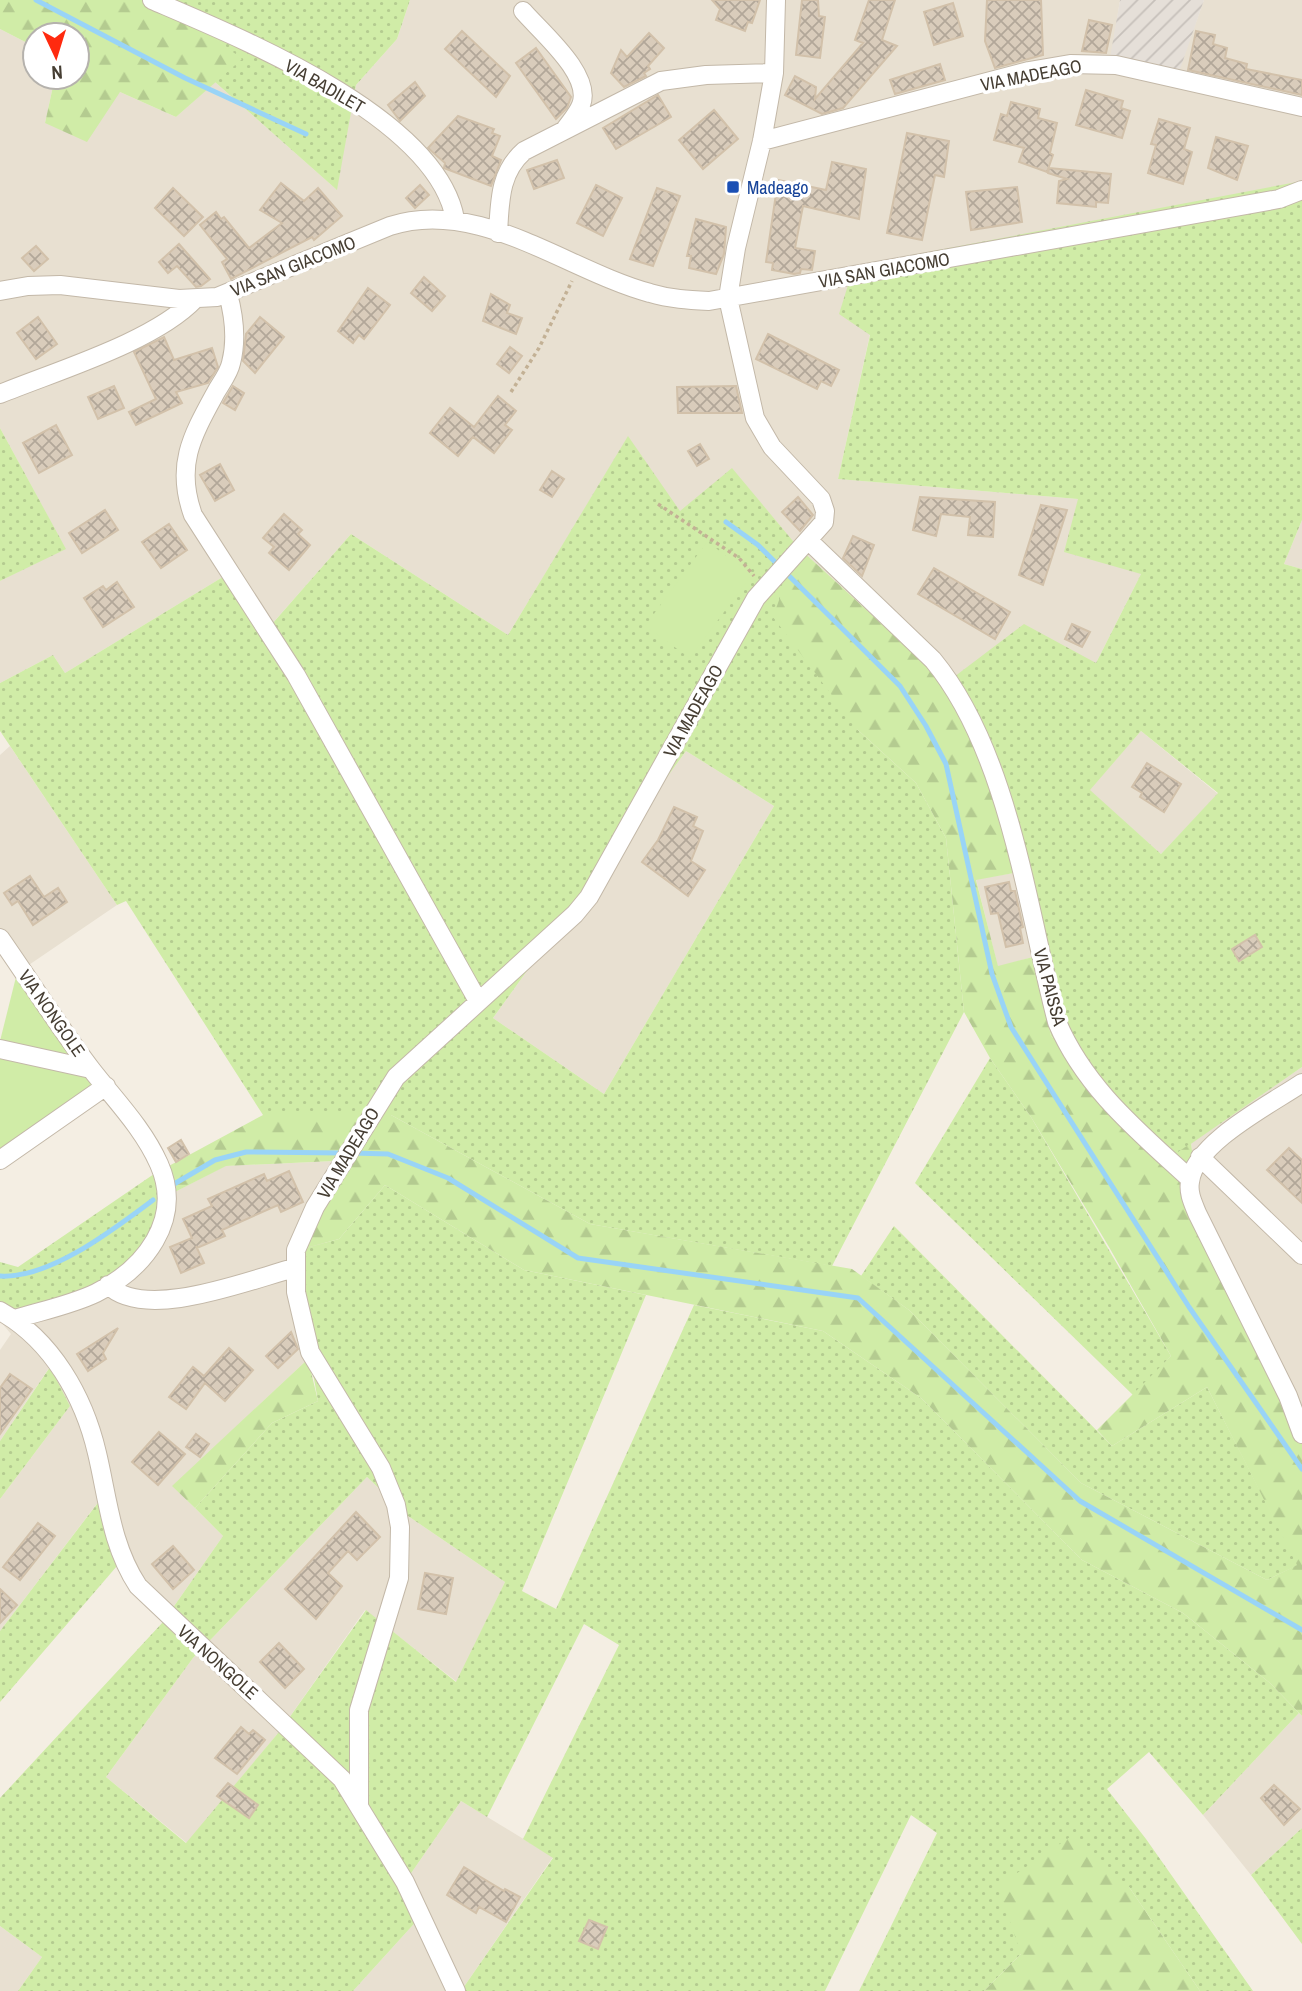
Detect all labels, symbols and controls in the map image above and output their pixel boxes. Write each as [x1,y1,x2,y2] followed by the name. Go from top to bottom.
[21,21,91,91] north arrow
[280,53,370,119] street label: VIA BADILET
[978,53,1084,97] street label: VIA MADEAGO
[51,60,64,86] text: N
[747,175,809,200] place label: Madeago
[725,179,741,195] marker: Madeago
[227,230,359,302] street label: VIA SAN GIACOMO
[816,246,952,294] street label: VIA SAN GIACOMO
[657,660,729,762] street label: VIA MADEAGO
[1028,945,1072,1029] street label: VIA PAISSA
[13,964,91,1062] street label: VIA NONGOLE
[311,1103,385,1203] street label: VIA MADEAGO
[172,1619,264,1705] street label: VIA NONGOLE

